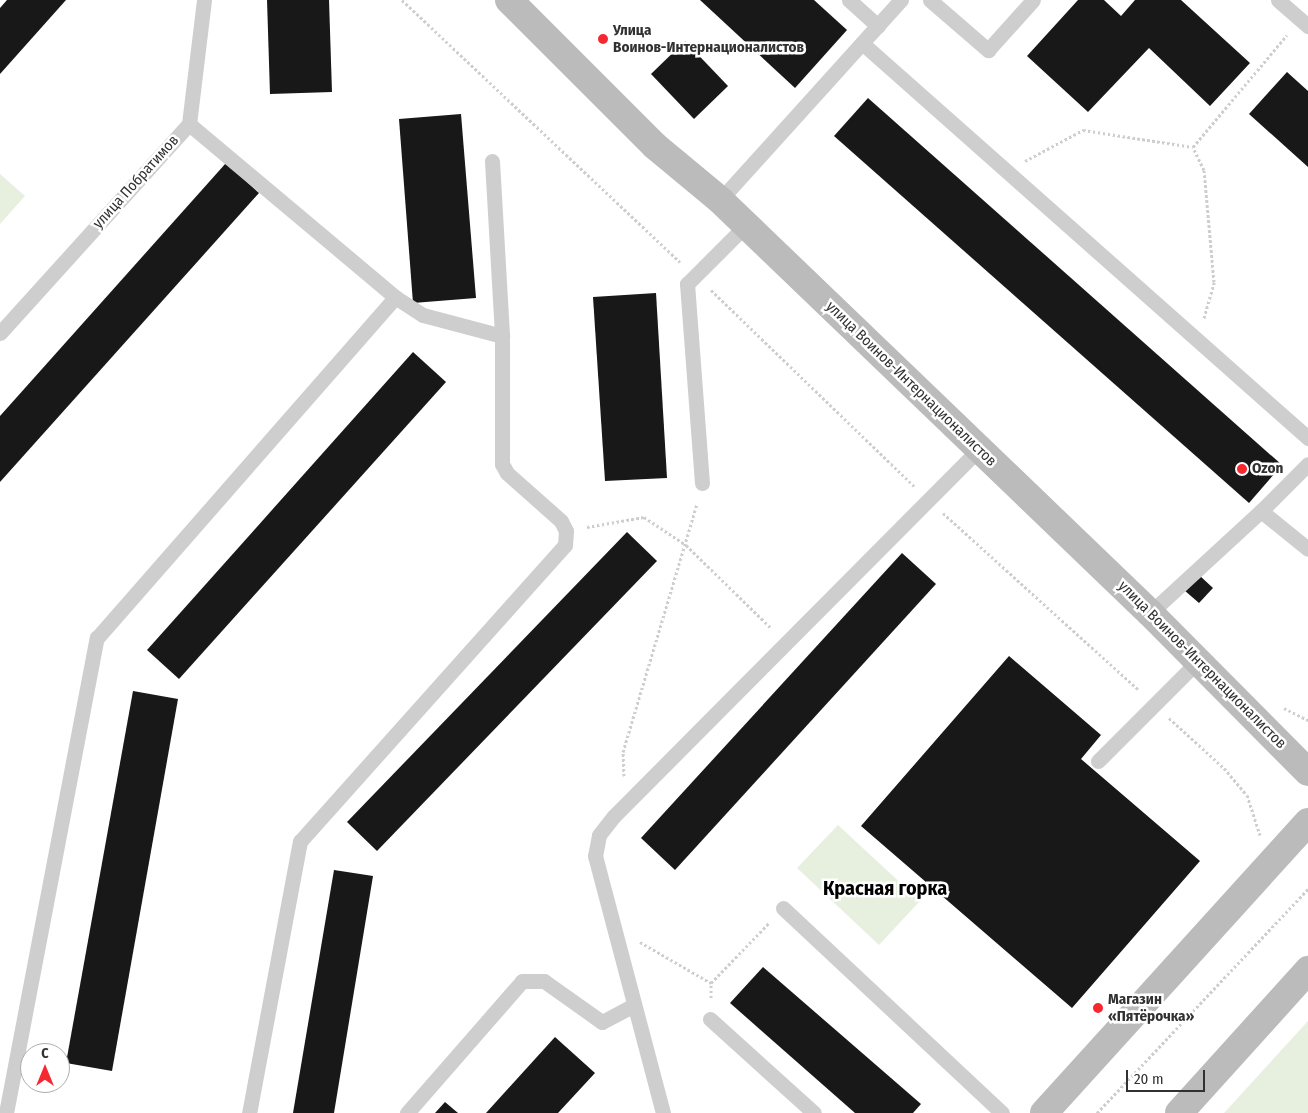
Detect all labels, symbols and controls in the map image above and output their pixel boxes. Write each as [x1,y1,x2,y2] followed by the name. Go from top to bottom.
[613,21,804,56] place label: Улица Воинов-Интернационалистов
[597,33,609,45] marker: Улица Воинов-Интернационалистов
[89,132,183,232] street label: улица Побратимов
[822,298,1000,470] street label: улица Воинов-Интернационалистов
[1252,460,1283,478] place label: Ozon
[1236,463,1248,475] marker: Ozon
[1114,577,1290,753] street label: улица Воинов-Интернационалистов
[823,876,947,900] district label: Красная горка
[1108,990,1194,1025] place label: Магазин «Пятёрочка»
[1092,1002,1104,1014] marker: Магазин «Пятёрочка»
[20,1043,70,1093] north arrow
[41,1045,49,1062] text: С
[1128,1060,1207,1092] scale bar
[1134,1070,1164,1088] text: 20 m

